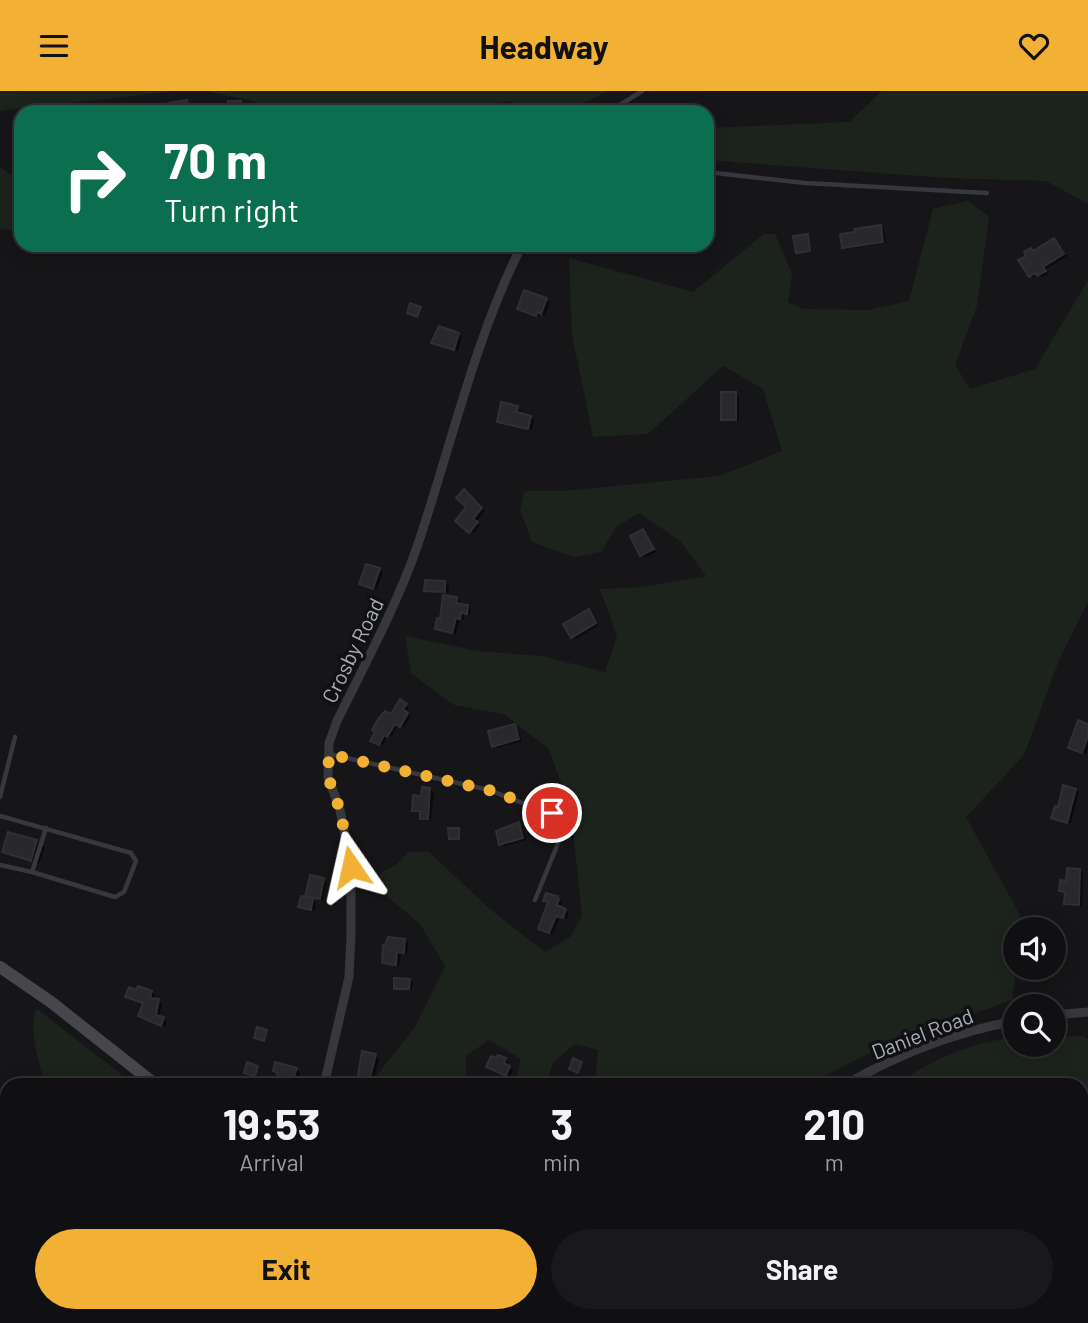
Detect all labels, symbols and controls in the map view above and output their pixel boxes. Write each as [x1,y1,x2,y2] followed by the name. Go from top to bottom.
[35,27,73,65] icon: menu
[479,27,609,65] text: Headway
[1015,27,1053,65] icon: heart
[164,130,267,189] text: 70 m
[49,133,140,224] icon: right
[164,190,299,228] text: Turn right
[316,594,388,706] street label: Crosby Road
[522,783,582,843] pin
[533,794,571,832] icon: arrive
[314,830,388,904] position arrow
[1003,917,1066,1057] map controls
[1003,917,1066,980] button: sound
[1003,994,1066,1057] button: search
[868,1002,976,1064] street label: Daniel Road
[223,1098,320,1148] text: 19:53
[550,1098,573,1148] text: 3
[803,1098,865,1148] text: 210
[239,1148,304,1176] text: Arrival
[543,1148,580,1176] text: min
[825,1148,844,1176] text: m
[35,1229,537,1309] button: Exit
[551,1229,1053,1309] button: Share

